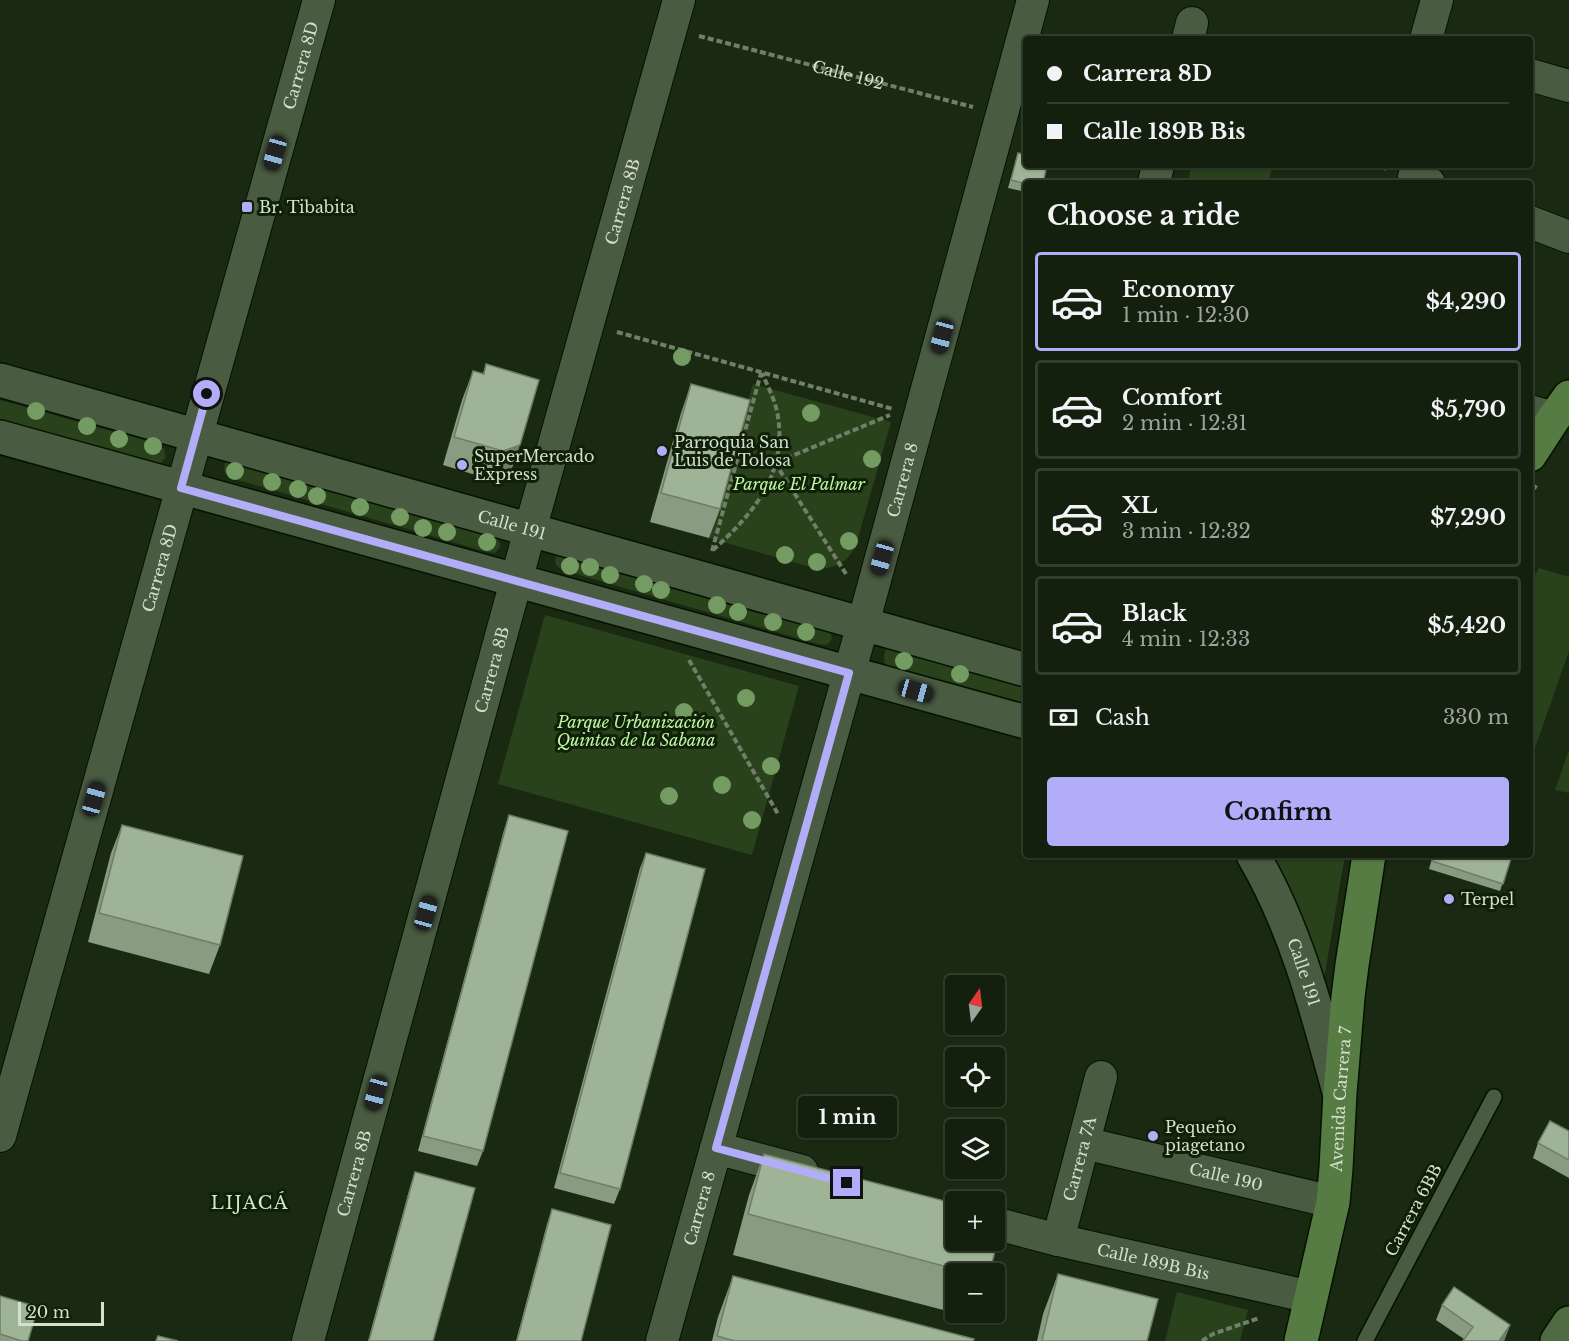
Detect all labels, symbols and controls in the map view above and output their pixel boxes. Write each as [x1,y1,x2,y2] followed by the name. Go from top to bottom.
[279,19,323,112] street label: Carrera 8D
[810,56,886,93] street label: Calle 192
[1083,60,1212,87] text: Carrera 8D
[1083,118,1246,145] text: Calle 189B Bis
[261,133,289,173] car
[601,156,644,247] street label: Carrera 8B
[259,197,355,217] place label: Br. Tibabita
[1047,199,1240,232] text: Choose a ride
[240,200,254,214] marker: Br. Tibabita
[1050,275,1104,329] icon: car
[1122,276,1234,303] text: Economy
[1426,288,1506,315] text: $4,290
[1122,303,1249,327] text: 1 min · 12:30
[929,316,955,356] car
[193,380,220,407] route start
[1050,383,1104,437] icon: car
[1122,384,1222,411] text: Comfort
[1430,396,1506,423] text: $5,790
[1122,411,1247,435] text: 2 min · 12:31
[674,432,791,470] place label: Parroquia San Luis de Tolosa
[883,440,922,519] street label: Carrera 8
[655,444,669,458] marker: Parroquia San Luis de Tolosa
[474,446,595,484] place label: SuperMercado Express
[455,458,469,472] marker: SuperMercado Express
[732,474,866,494] park label: Parque El Palmar
[1050,491,1104,545] icon: car
[1122,492,1157,519] text: XL
[1430,504,1506,531] text: $7,290
[475,505,549,544] street label: Calle 191
[1122,519,1251,543] text: 3 min · 12:32
[138,522,181,614] street label: Carrera 8D
[868,538,896,578] car
[1050,599,1104,653] icon: car
[1122,600,1187,627] text: Black
[1427,612,1506,639] text: $5,420
[470,624,513,715] street label: Carrera 8B
[1122,627,1250,651] text: 4 min · 12:33
[896,677,936,705] car
[1047,701,1080,734] icon: cash
[1095,704,1150,731] text: Cash
[1443,705,1509,729] text: 330 m
[556,712,715,750] park label: Parque Urbanización Quintas de la Sabana
[1047,777,1509,846] button: Confirm
[80,779,108,819] car
[1461,889,1514,909] place label: Terpel
[1442,892,1456,906] marker: Terpel
[412,893,440,933] car
[1283,935,1325,1008] street label: Calle 191
[945,975,1005,1035] north arrow
[945,975,1005,1323] map controls
[1326,1025,1356,1173] street label: Avenida Carrera 7
[945,1047,1005,1107] button: locate
[363,1073,389,1113] car
[798,1096,896,1138] callout: 1 min
[819,1105,876,1129] text: 1 min
[1059,1114,1100,1203] street label: Carrera 7A
[1165,1117,1245,1155] place label: Pequeño piagetano
[945,1119,1005,1179] button: layers
[333,1128,375,1219] street label: Carrera 8B
[1146,1129,1160,1143] marker: Pequeño piagetano
[1187,1158,1265,1195] street label: Calle 190
[1380,1160,1446,1260] street label: Carrera 6BB
[679,1169,719,1248] street label: Carrera 8
[833,1169,860,1196] route end
[211,1191,289,1214] district label: LIJACÁ
[945,1191,1005,1251] button: +
[1095,1239,1212,1284] street label: Calle 189B Bis
[945,1263,1005,1323] button: −
[18,1299,104,1326] scale bar
[27,1302,70,1322] text: 20 m

